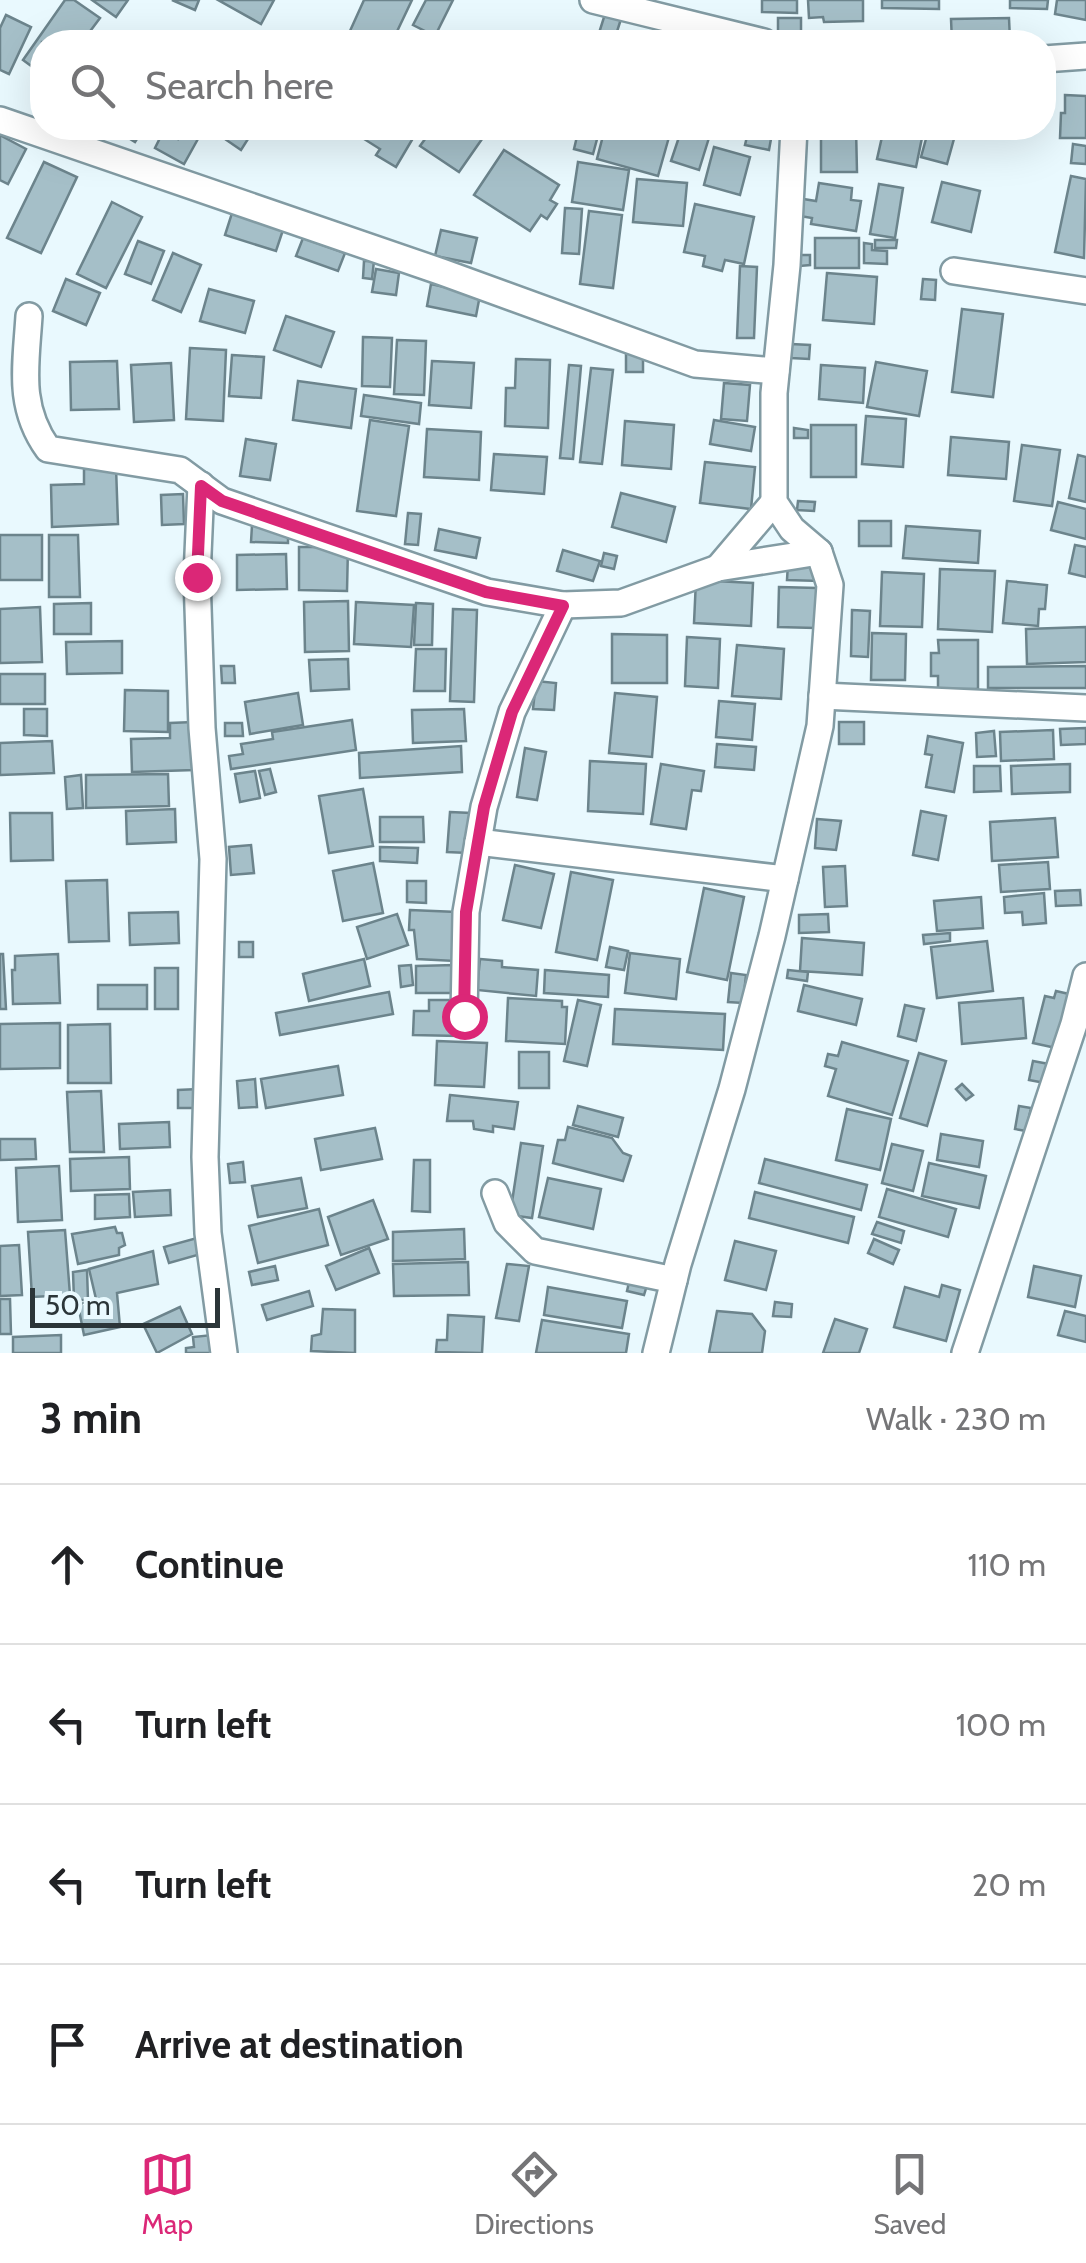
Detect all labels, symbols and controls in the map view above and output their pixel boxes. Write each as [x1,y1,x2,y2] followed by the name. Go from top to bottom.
[30,30,1056,140] search box
[65,58,120,113] icon: search
[145,62,334,109] text: Search here
[175,555,221,601] route end
[442,994,488,1040] route start
[30,1283,220,1328] scale bar
[45,1288,111,1322] text: 50 m
[40,1392,142,1444] text: 3 min
[866,1399,1046,1438] text: Walk · 230 m
[40,1537,95,1592] icon: ahead
[135,1541,284,1588] text: Continue
[968,1545,1046,1584] text: 110 m
[40,1697,95,1752] icon: left
[135,1701,271,1748] text: Turn left
[956,1705,1046,1744] text: 100 m
[40,1857,95,1912] icon: left
[135,1861,271,1908] text: Turn left
[972,1865,1046,1904] text: 20 m
[40,2017,95,2072] icon: arrive
[135,2021,464,2068] text: Arrive at destination
[140,2147,195,2241] tab: Map
[474,2147,594,2241] tab: Directions
[874,2147,946,2241] tab: Saved

